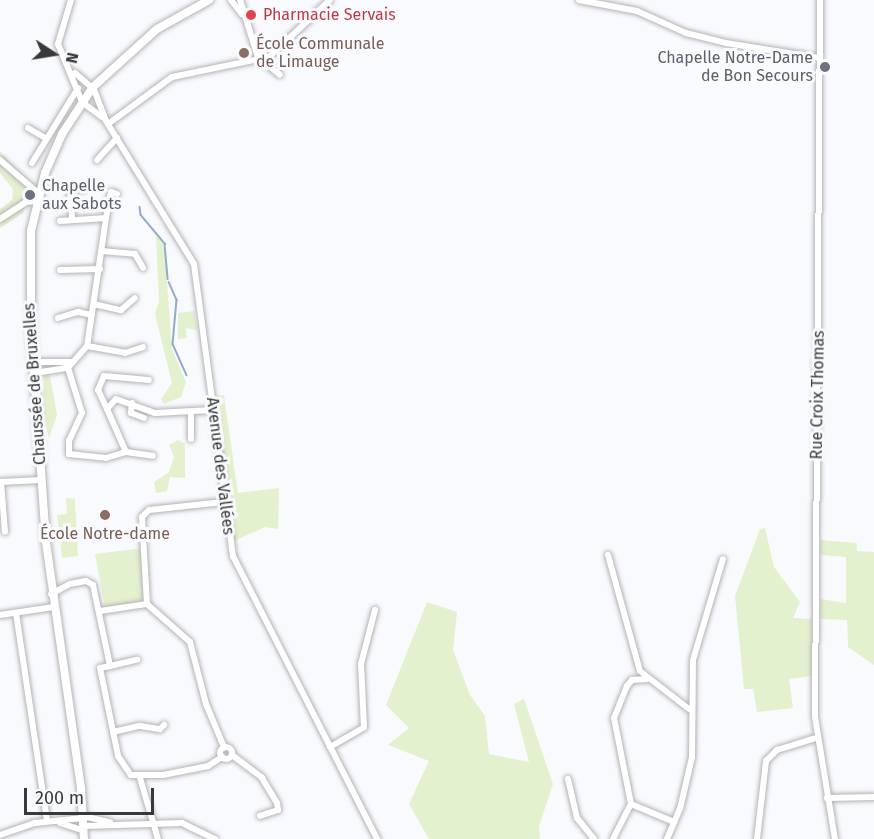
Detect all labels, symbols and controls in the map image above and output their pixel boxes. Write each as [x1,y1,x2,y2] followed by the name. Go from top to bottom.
[263,5,396,25] place label: Pharmacie Servais
[244,8,258,22] marker: Pharmacie Servais
[24,24,84,84] north arrow
[256,34,384,72] place label: École Communale de Limauge
[237,46,251,60] marker: École Communale de Limauge
[657,48,813,86] place label: Chapelle Notre-Dame de Bon Secours
[62,51,82,65] text: N
[818,60,832,74] marker: Chapelle Notre-Dame de Bon Secours
[42,176,122,214] place label: Chapelle aux Sabots
[23,188,37,202] marker: Chapelle aux Sabots
[20,302,50,466] street label: Chaussée de Bruxelles
[807,330,829,460] street label: Rue Croix Thomas
[202,396,238,536] street label: Avenue des Vallées
[98,508,112,522] marker: École Notre-dame
[40,524,170,544] place label: École Notre-dame
[27,776,158,814] scale bar
[35,787,84,809] text: 200 m

